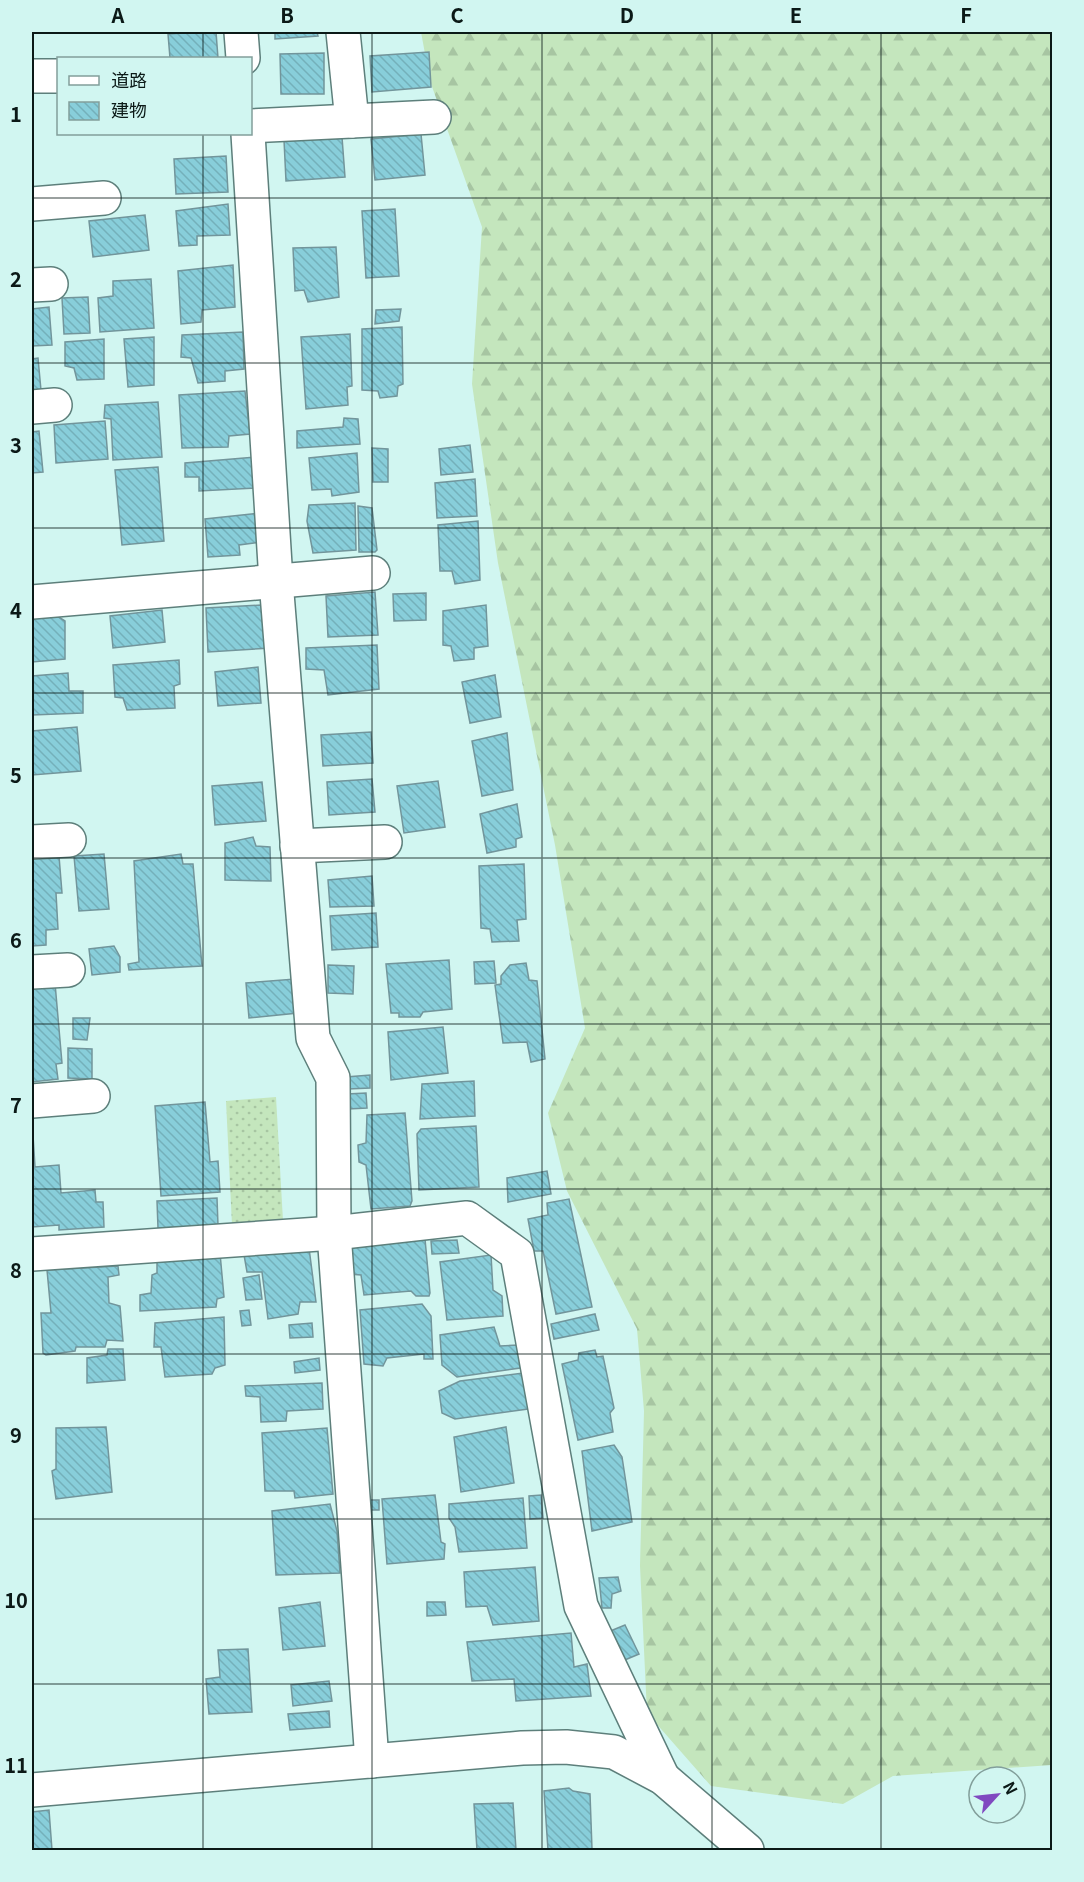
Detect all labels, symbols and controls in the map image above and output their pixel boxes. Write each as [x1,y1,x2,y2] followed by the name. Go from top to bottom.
[111,0,125,29] text: A
[280,0,294,29] text: B
[450,0,464,29] text: C
[620,0,634,29] text: D
[790,0,802,29] text: E
[960,0,972,29] text: F
[57,57,252,135] legend
[111,66,147,92] text: 道路
[111,96,147,122] text: 建物
[10,99,22,128] text: 1
[10,264,22,293] text: 2
[10,430,22,459] text: 3
[10,595,22,624] text: 4
[10,760,22,789] text: 5
[10,925,22,954] text: 6
[10,1090,22,1119] text: 7
[10,1255,22,1284] text: 8
[10,1420,22,1449] text: 9
[4,1585,28,1614] text: 10
[4,1750,28,1779] text: 11
[967,1765,1027,1825] north arrow
[998,1777,1025,1799] text: N

